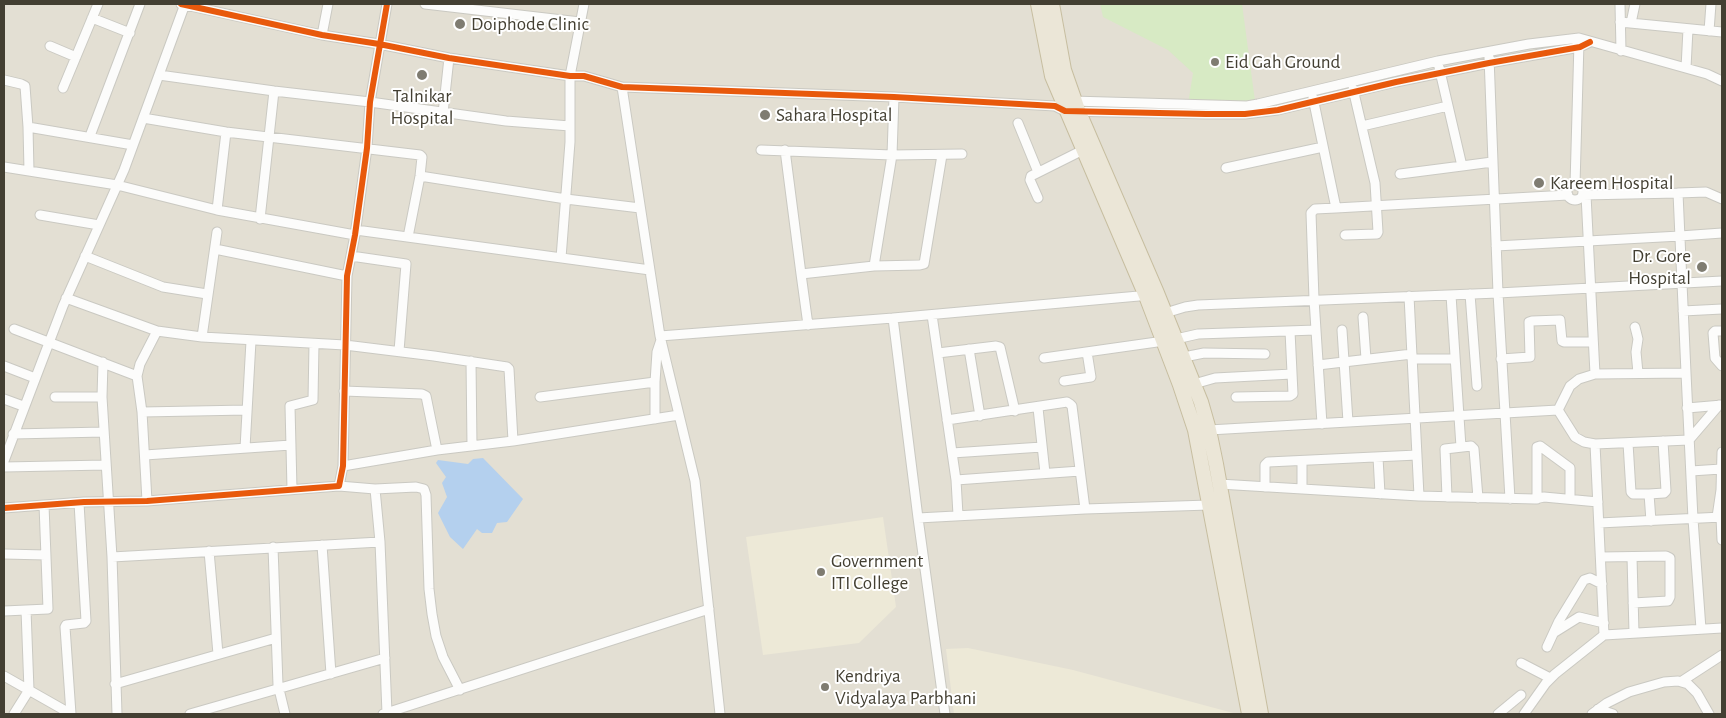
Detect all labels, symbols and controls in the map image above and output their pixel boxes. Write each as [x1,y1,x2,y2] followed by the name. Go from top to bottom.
[471,13,589,35] place label: Doiphode Clinic
[453,17,467,31] marker: Doiphode Clinic
[1225,51,1340,73] place label: Eid Gah Ground
[1209,56,1221,68] marker: Eid Gah Ground
[415,68,429,82] marker: Talnikar Hospital
[391,85,453,129] place label: Talnikar Hospital
[776,104,892,126] place label: Sahara Hospital
[758,108,772,122] marker: Sahara Hospital
[1550,172,1674,194] place label: Kareem Hospital
[1532,176,1546,190] marker: Kareem Hospital
[1628,245,1691,289] place label: Dr. Gore Hospital
[1695,260,1709,274] marker: Dr. Gore Hospital
[831,550,923,594] place label: Government ITI College
[815,566,827,578] marker: Government ITI College
[835,665,976,709] place label: Kendriya Vidyalaya Parbhani
[819,681,831,693] marker: Kendriya Vidyalaya Parbhani

